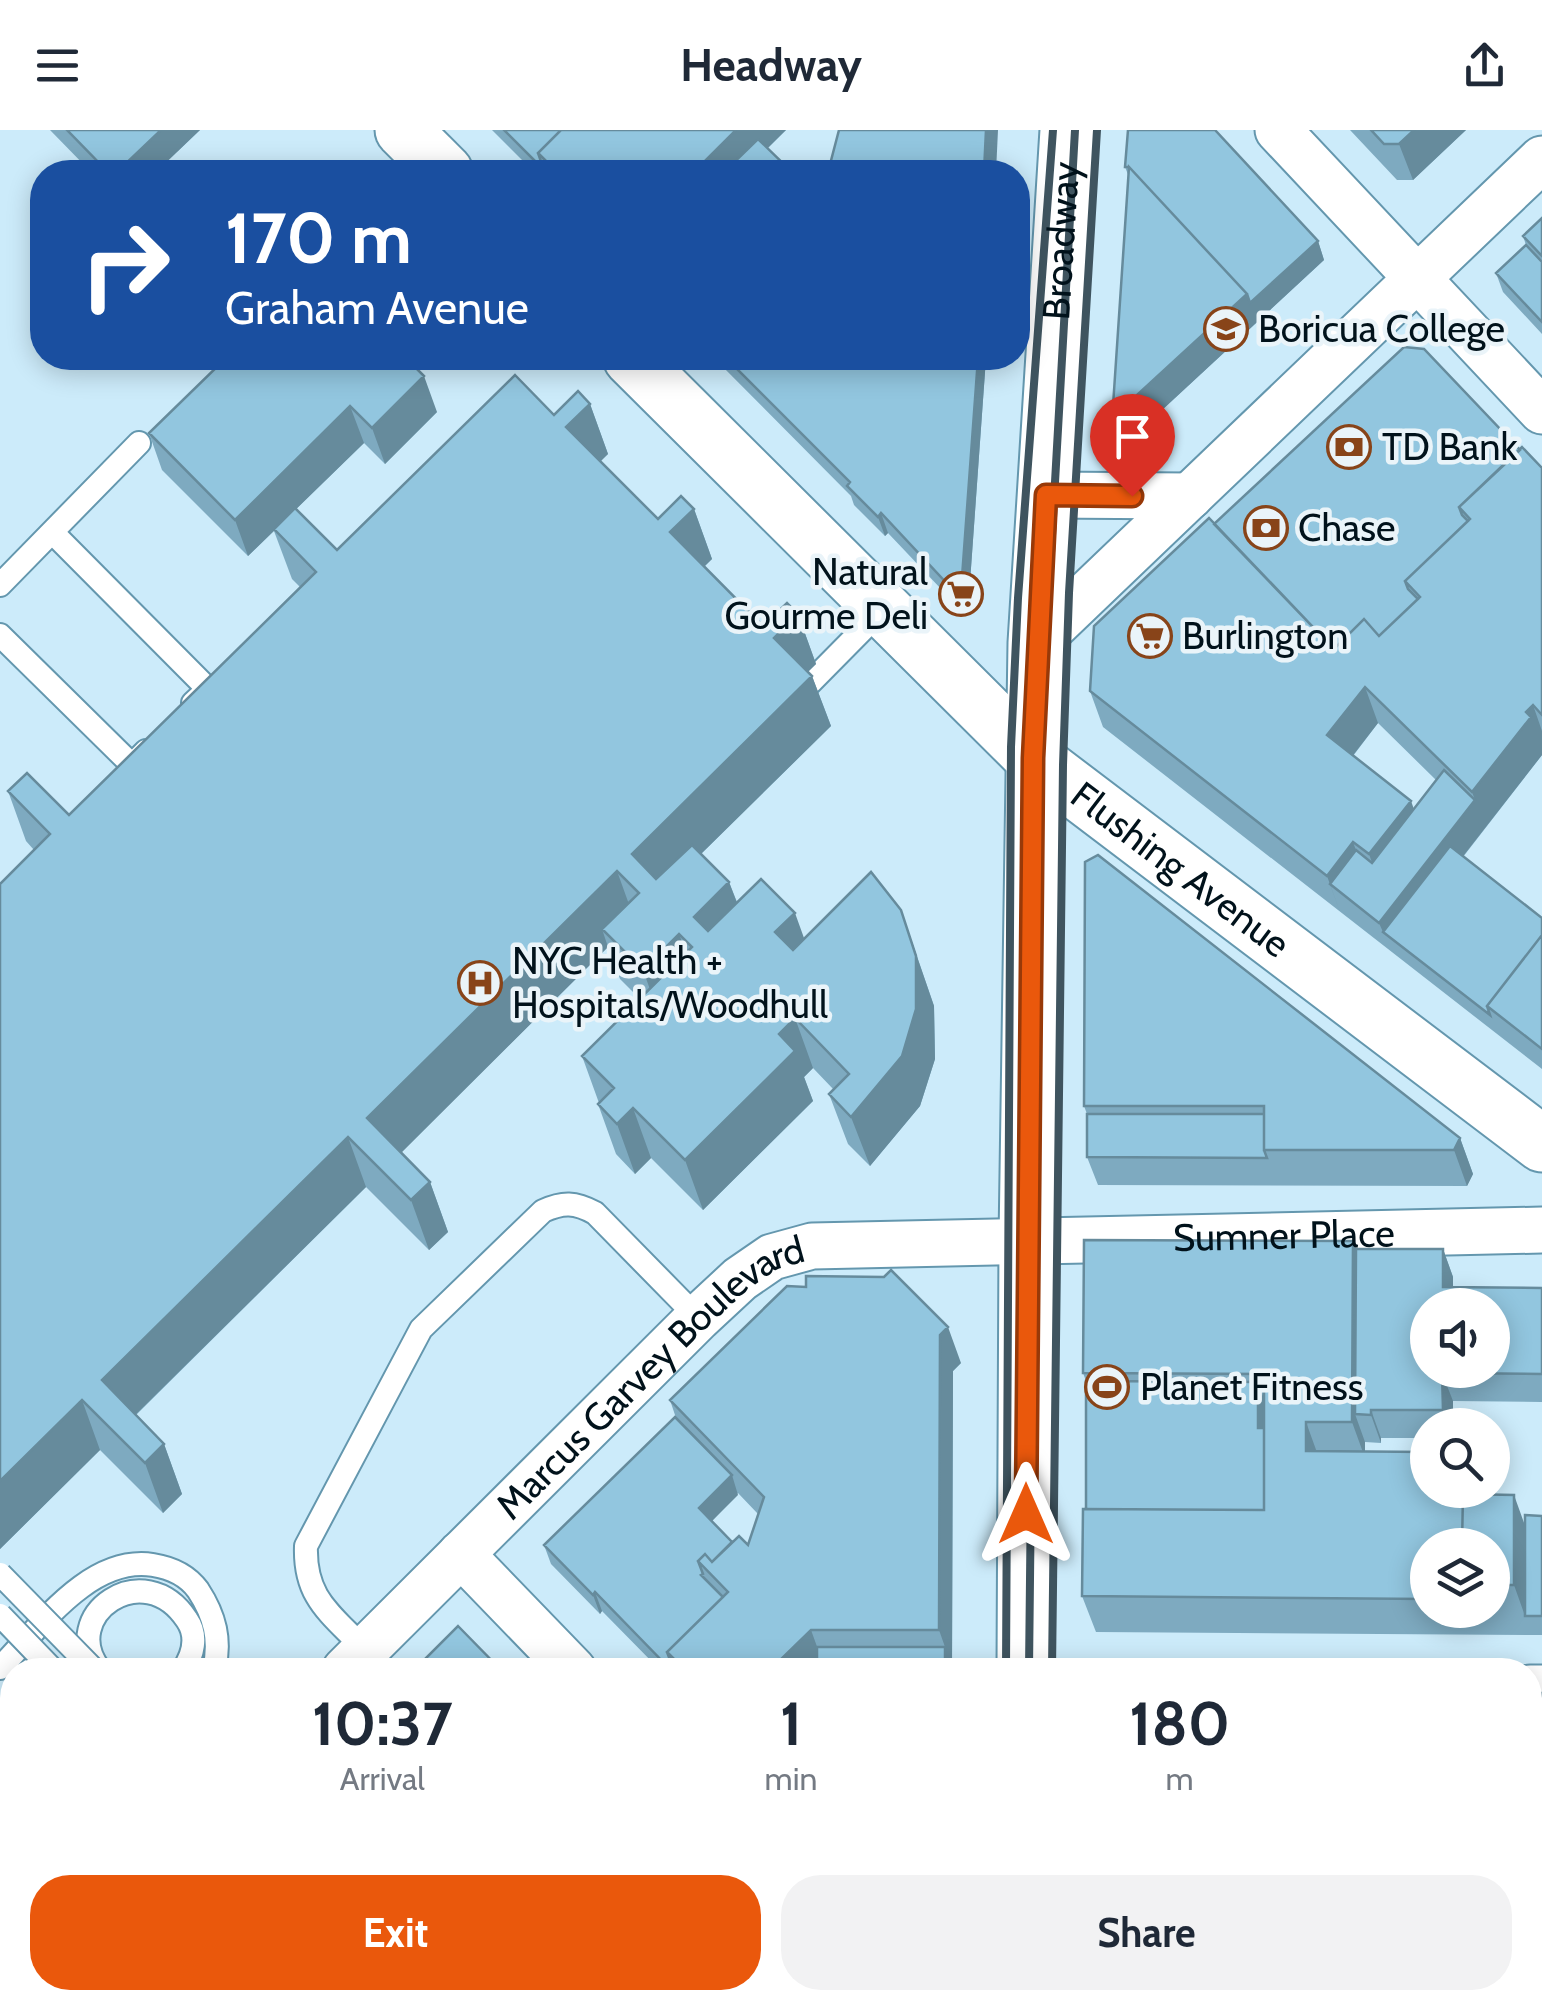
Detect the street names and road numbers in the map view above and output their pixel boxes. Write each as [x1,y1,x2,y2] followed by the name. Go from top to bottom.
[1032,160,1089,321] street label: Broadway
[1062,771,1299,967] street label: Flushing Avenue
[1172,1209,1395,1261] street label: Sumner Place
[486,1225,809,1529] street label: Marcus Garvey Boulevard

